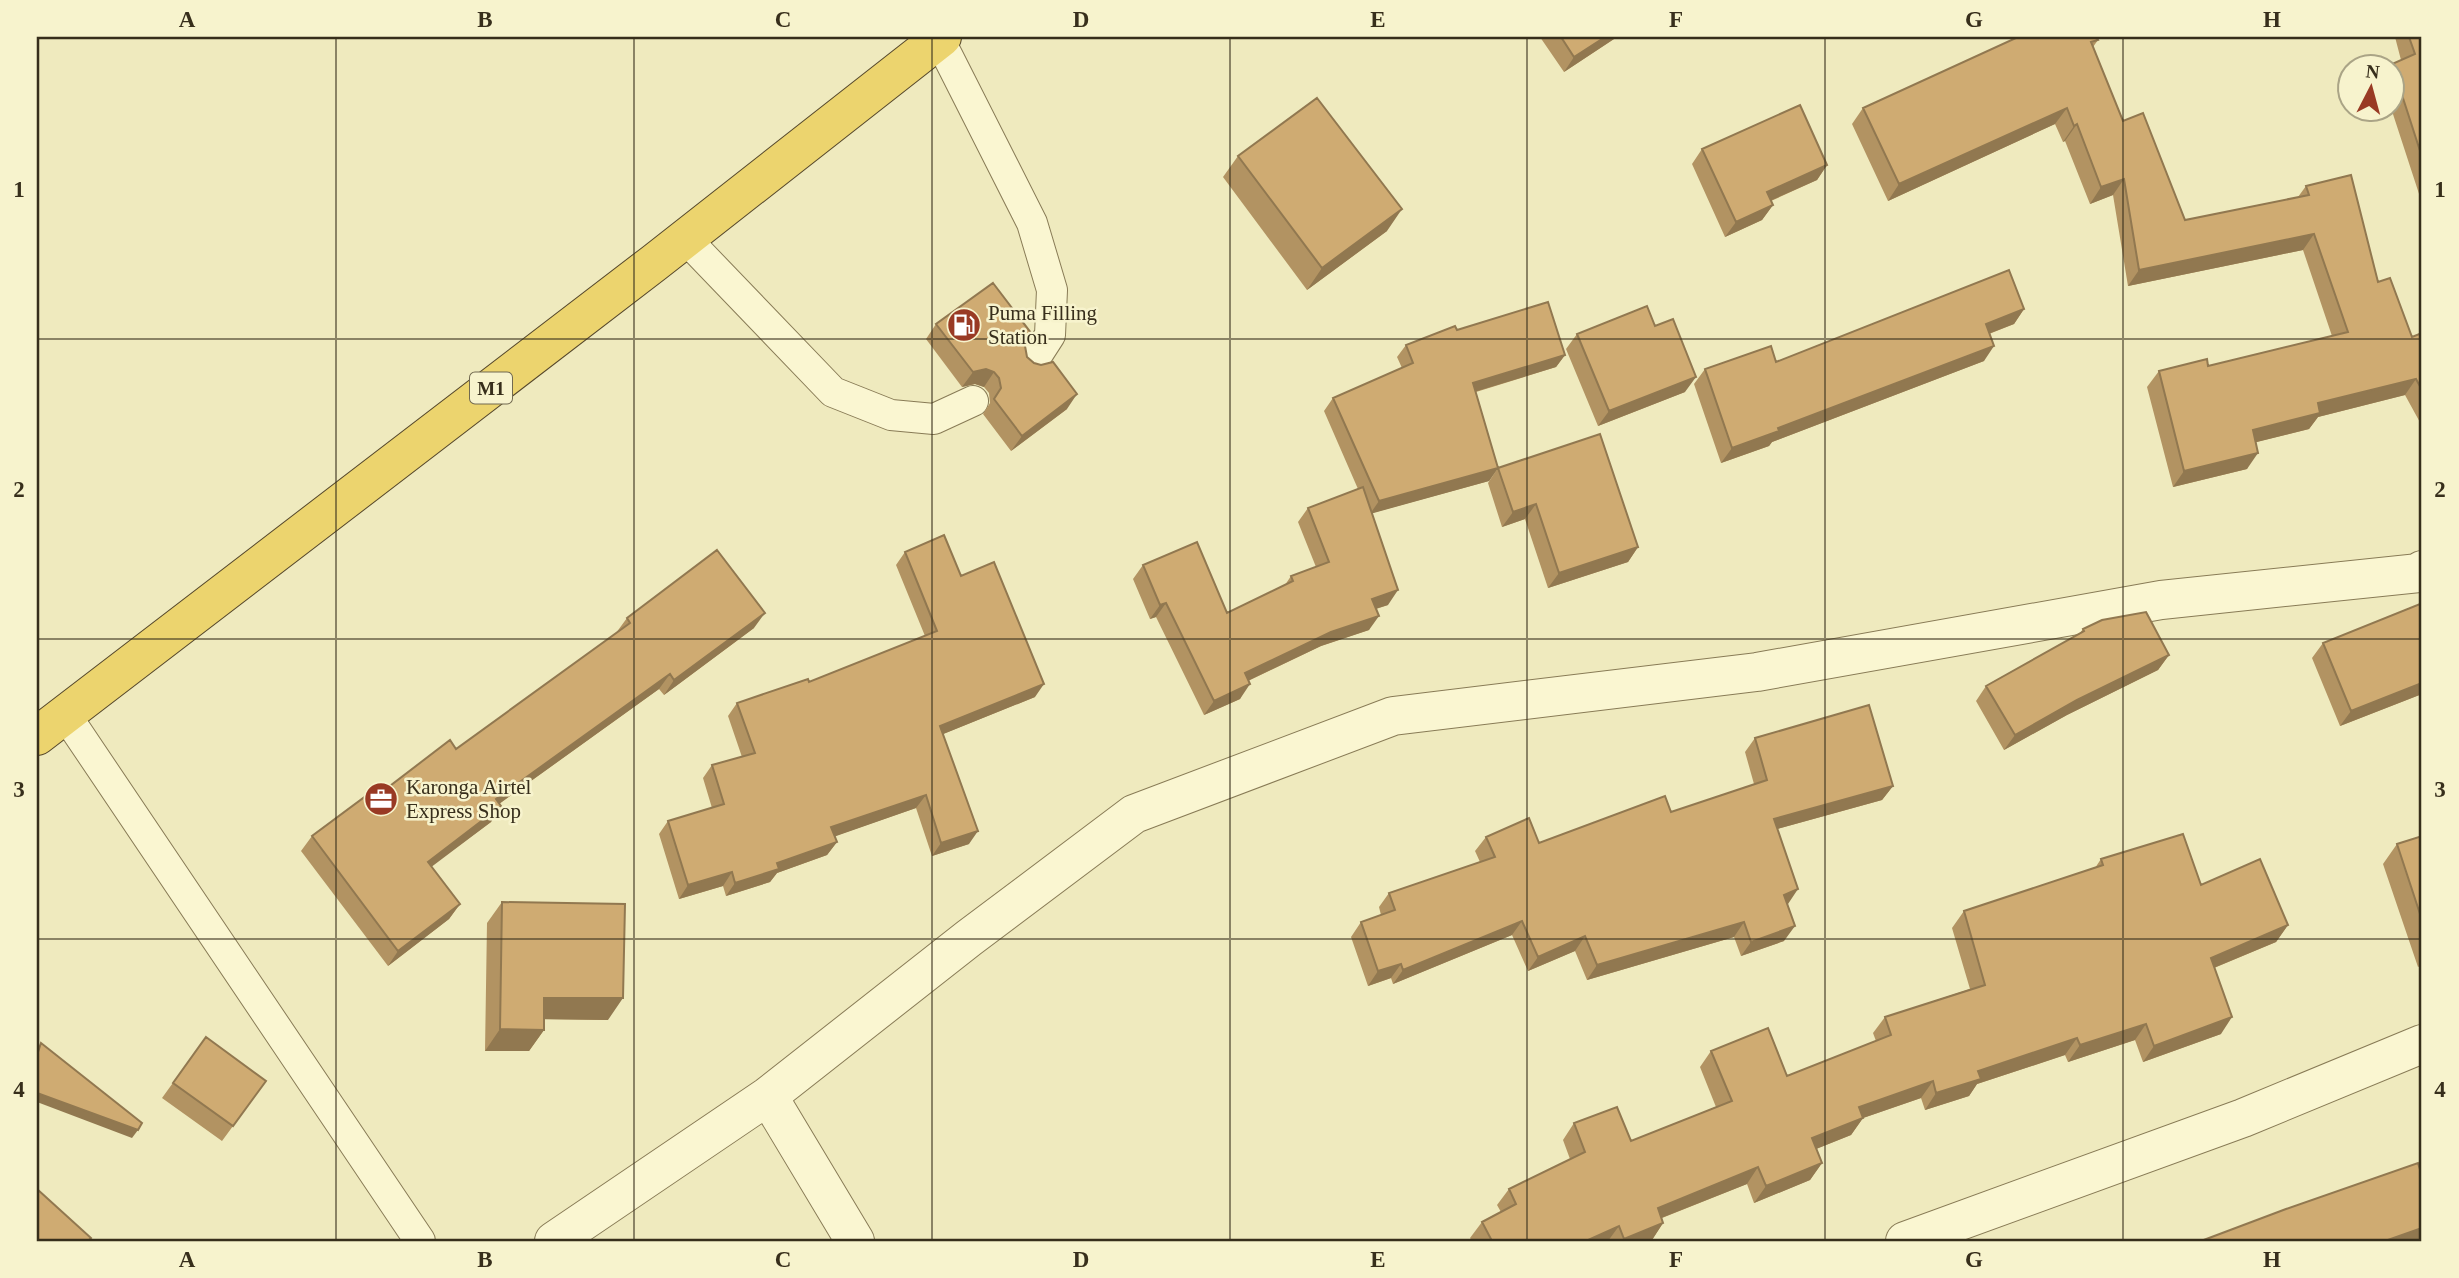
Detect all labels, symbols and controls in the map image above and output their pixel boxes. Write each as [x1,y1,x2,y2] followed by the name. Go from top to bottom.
[179,7,196,32] text: A
[477,7,493,32] text: B
[775,7,791,32] text: C
[1073,7,1089,32] text: D
[1370,7,1386,32] text: E
[1669,7,1683,32] text: F
[1965,7,1983,32] text: G
[2263,7,2281,32] text: H
[2336,52,2406,122] north arrow
[2365,60,2381,83] text: N
[13,177,25,202] text: 1
[2434,177,2446,202] text: 1
[988,301,1098,349] place label: Puma Filling Station
[945,306,983,344] fuel station icon: Puma Filling Station
[470,372,512,404] road number: M1
[13,477,25,502] text: 2
[2434,477,2446,502] text: 2
[406,775,532,823] place label: Karonga Airtel Express Shop
[13,777,25,802] text: 3
[2434,777,2446,802] text: 3
[362,780,400,818] office icon: Karonga Airtel Express Shop
[13,1077,25,1102] text: 4
[2434,1077,2446,1102] text: 4
[179,1247,196,1272] text: A
[477,1247,493,1272] text: B
[775,1247,791,1272] text: C
[1073,1247,1089,1272] text: D
[1370,1247,1386,1272] text: E
[1669,1247,1683,1272] text: F
[1965,1247,1983,1272] text: G
[2263,1247,2281,1272] text: H

